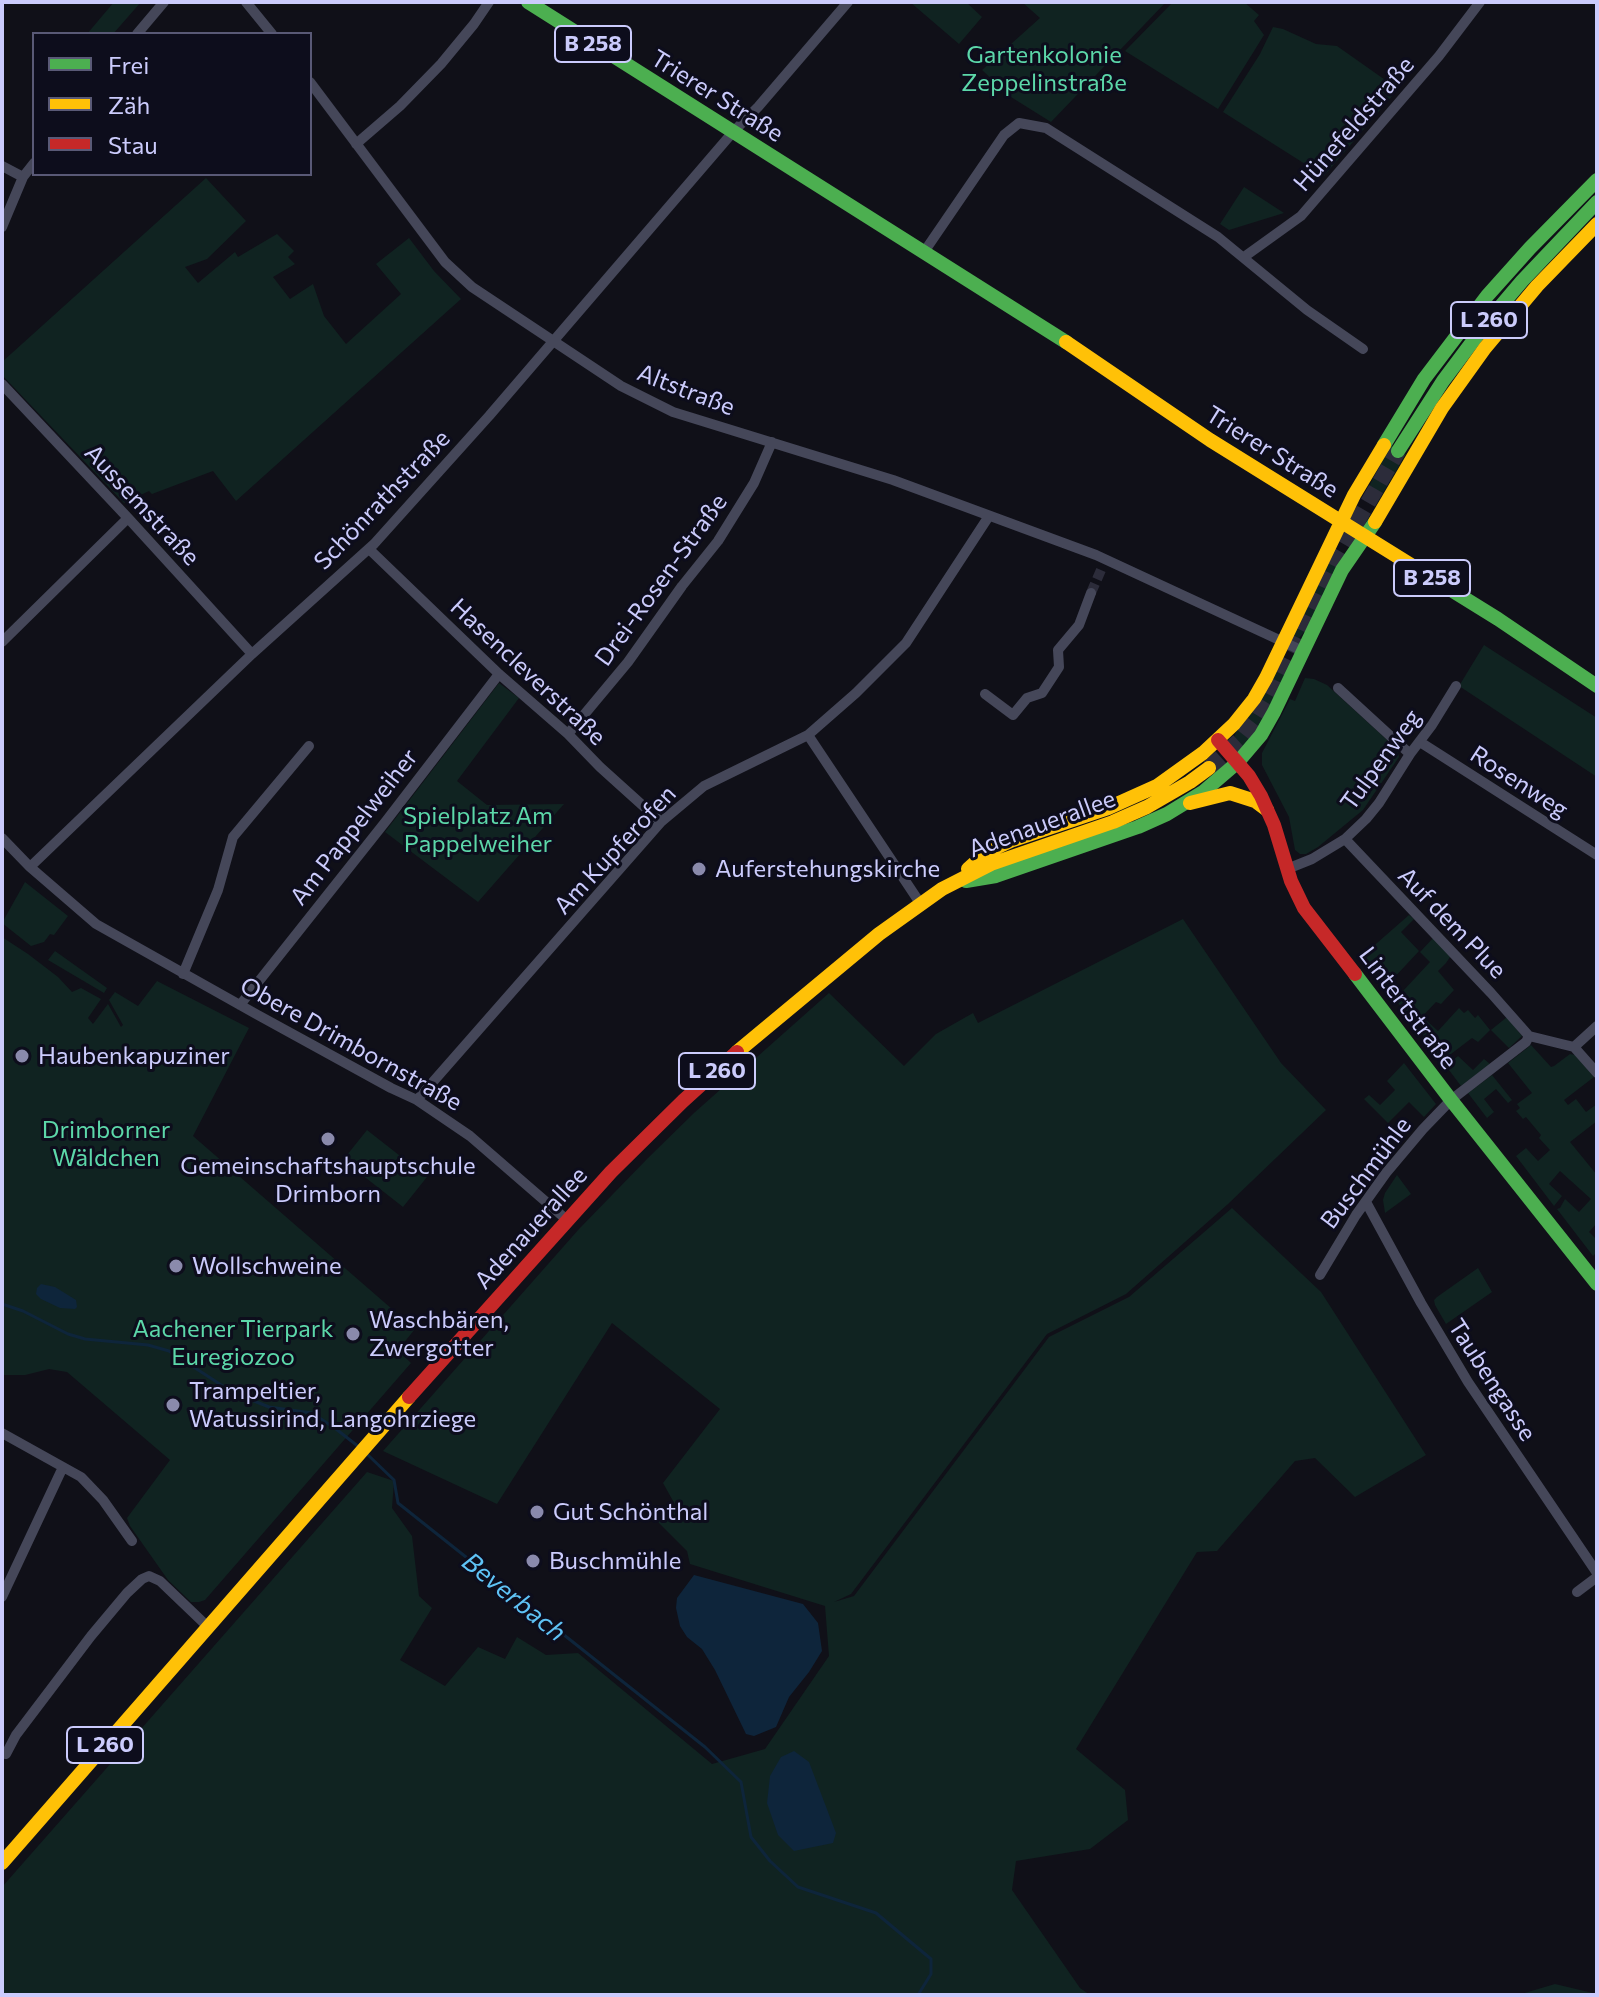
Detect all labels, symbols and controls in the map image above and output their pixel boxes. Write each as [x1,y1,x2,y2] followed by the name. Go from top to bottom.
[555,26,631,62] road number: B 258
[32,32,312,176] legend
[961,41,1127,97] park label: Gartenkolonie Zeppelinstraße
[646,44,788,148] street label: Trierer Straße
[108,50,149,79] text: Frei
[1288,51,1420,197] street label: Hünefeldstraße
[108,90,150,119] text: Zäh
[108,130,158,159] text: Stau
[1451,302,1527,338] road number: L 260
[633,358,739,422] street label: Altstraße
[1201,400,1343,504] street label: Trierer Straße
[308,424,456,576] street label: Schönrathstraße
[79,439,205,571] street label: Aussemstraße
[589,488,733,672] street label: Drei-Rosen-Straße
[1394,560,1470,596] road number: B 258
[444,593,612,751] street label: Hasencleverstraße
[1335,704,1427,816] street label: Tulpenweg
[1465,740,1573,824] street label: Rosenweg
[284,743,424,911] street label: Am Pappelweiher
[548,780,682,920] street label: Am Kupferofen
[965,784,1119,864] street label: Adenauerallee
[403,802,553,858] park label: Spielplatz Am Pappelweiher
[715,855,940,883] place label: Auferstehungskirche
[690,860,708,878] marker: Auferstehungskirche
[1392,862,1512,984] street label: Auf dem Plue
[1353,941,1463,1075] street label: Lintertstraße
[235,971,467,1117] street label: Obere Drimbornstraße
[38,1042,230,1070] place label: Haubenkapuziner
[13,1047,31,1065] marker: Haubenkapuziner
[679,1053,755,1089] road number: L 260
[1315,1112,1417,1234] street label: Buschmühle
[42,1116,170,1172] park label: Drimborner Wäldchen
[319,1130,337,1148] marker: Gemeinschaftshauptschule Drimborn
[180,1152,476,1208] place label: Gemeinschaftshauptschule Drimborn
[469,1161,593,1295] street label: Adenauerallee
[192,1252,342,1280] place label: Wollschweine
[167,1257,185,1275] marker: Wollschweine
[369,1306,509,1362] place label: Waschbären, Zwergotter
[1442,1314,1542,1446] street label: Taubengasse
[133,1315,333,1371] park label: Aachener Tierpark Euregiozoo
[344,1325,362,1343] marker: Waschbären, Zwergotter
[189,1377,476,1433] place label: Trampeltier, Watussirind, Langohrziege
[164,1396,182,1414] marker: Trampeltier, Watussirind, Langohrziege
[553,1498,708,1526] place label: Gut Schönthal
[528,1503,546,1521] marker: Gut Schönthal
[456,1546,572,1648] water label: Beverbach
[549,1547,681,1575] place label: Buschmühle
[524,1552,542,1570] marker: Buschmühle
[67,1727,143,1763] road number: L 260

